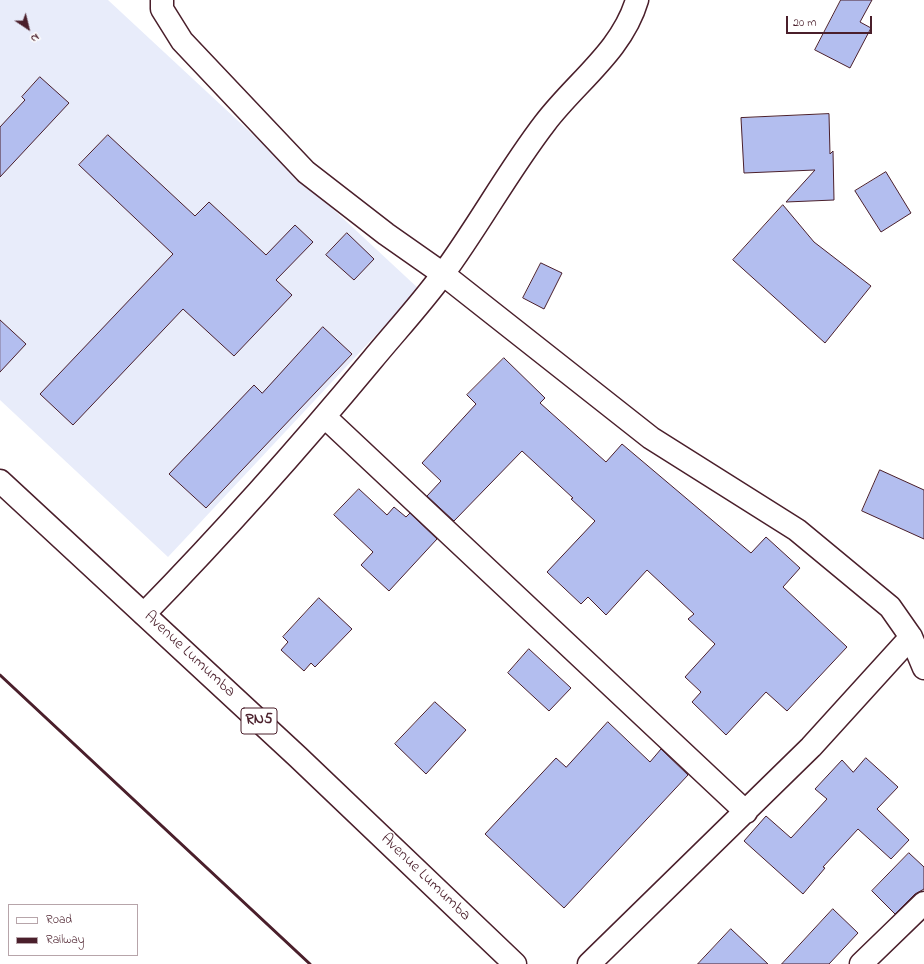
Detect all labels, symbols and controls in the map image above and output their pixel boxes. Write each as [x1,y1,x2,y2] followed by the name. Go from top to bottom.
[8,8,48,48] north arrow
[788,8,874,34] scale bar
[793,14,816,32] text: 20 m
[27,29,43,47] text: N
[139,608,239,702] street label: Avenue Lumumba
[241,708,277,734] road number: RN5
[376,830,474,926] street label: Avenue Lumumba
[8,904,138,956] legend
[46,911,72,929] text: Road
[46,931,84,949] text: Railway

